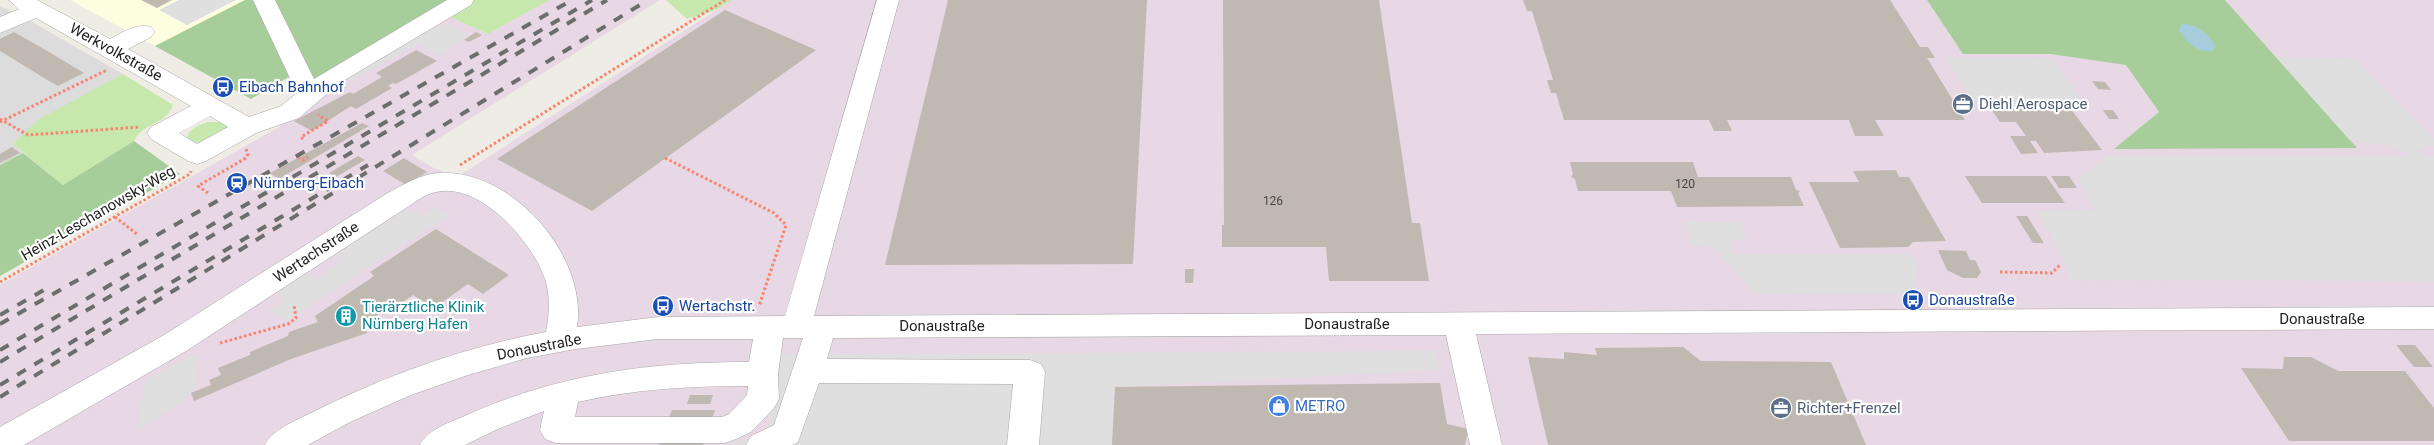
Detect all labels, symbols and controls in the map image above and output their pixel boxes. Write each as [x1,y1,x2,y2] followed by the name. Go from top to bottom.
[67,19,166,85] street label: Werkvolkstraße
[211,75,235,99] bus stop icon: Eibach Bahnhof
[239,78,344,96] place label: Eibach Bahnhof
[1951,92,1975,116] office icon: Diehl Aerospace
[1979,95,2087,113] place label: Diehl Aerospace
[18,162,178,264] street label: Heinz-Leschanowsky-Weg
[225,171,249,195] station icon: Nürnberg-Eibach
[253,174,364,192] place label: Nürnberg-Eibach
[1675,177,1695,191] house number: 120
[1263,194,1283,208] house number: 126
[270,218,362,286] street label: Wertachstraße
[1901,288,1925,312] bus stop icon: Donaustraße
[1929,291,2015,309] place label: Donaustraße
[651,294,675,318] bus stop icon: Wertachstr.
[679,297,755,315] place label: Wertachstr.
[362,298,485,333] place label: Tierärztliche Klinik Nürnberg Hafen
[334,304,358,328] building icon: Tierärztliche Klinik Nürnberg Hafen
[2279,310,2365,328] street label: Donaustraße
[1304,315,1390,333] street label: Donaustraße
[899,317,985,335] street label: Donaustraße
[495,330,583,364] street label: Donaustraße
[1267,394,1291,418] shop icon: METRO
[1769,396,1793,420] office icon: Richter+Frenzel
[1295,397,1345,415] place label: METRO
[1797,399,1901,417] place label: Richter+Frenzel

